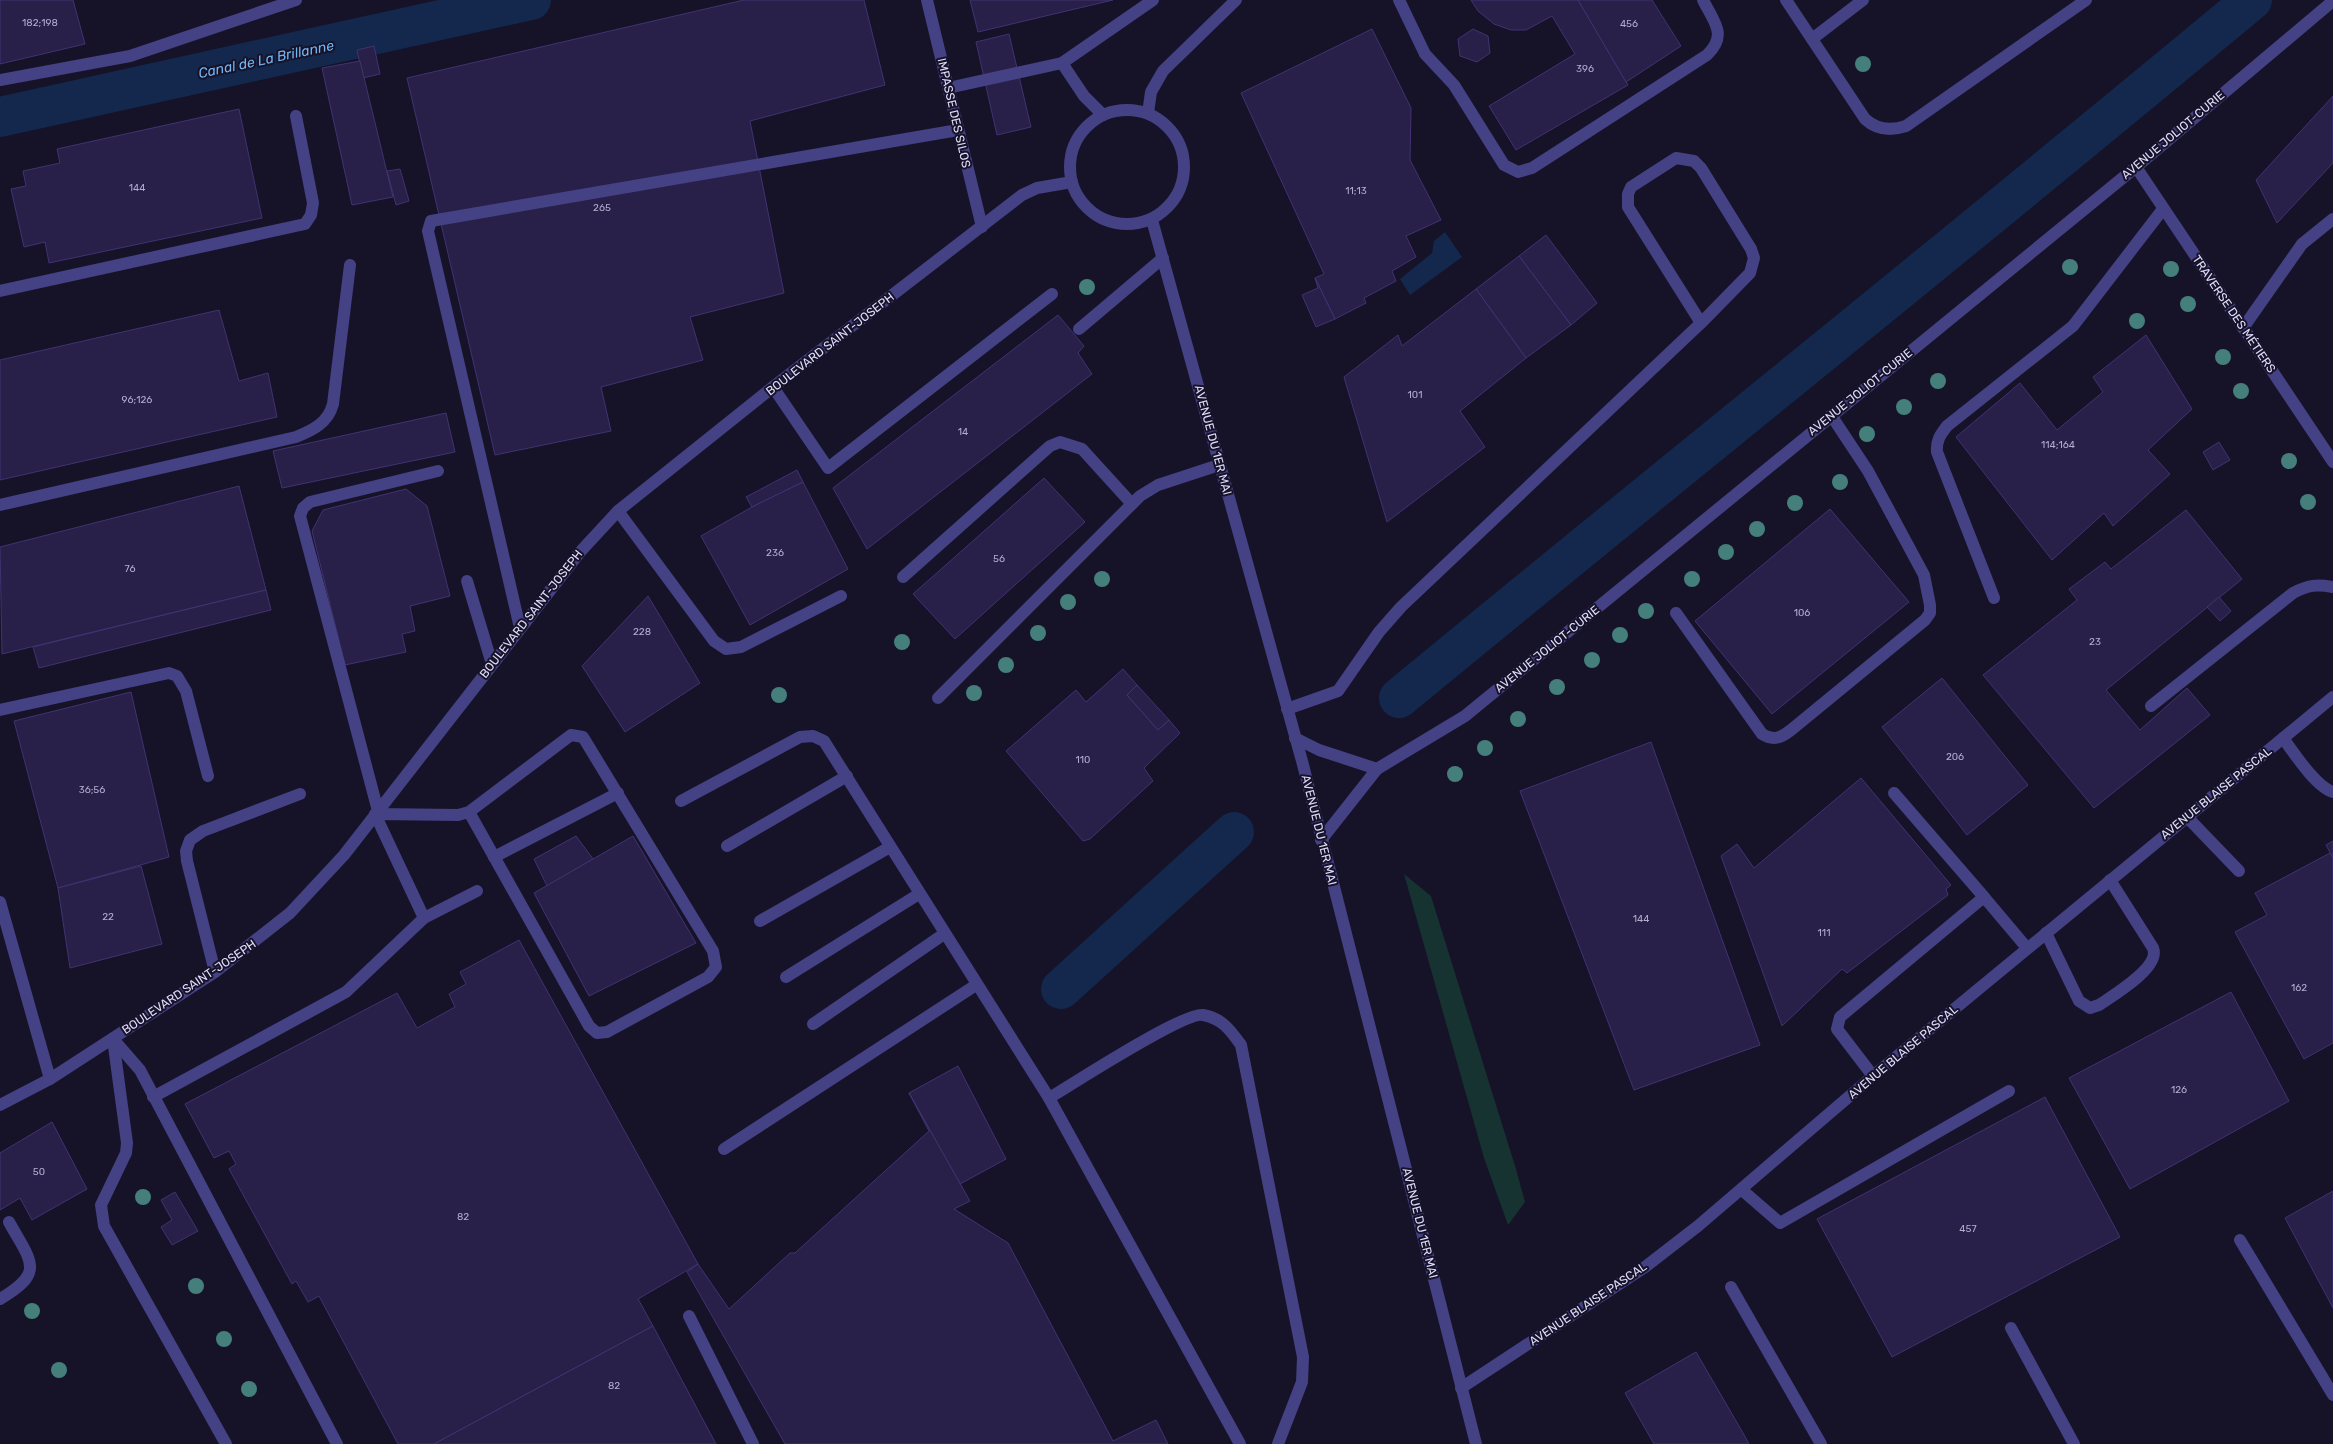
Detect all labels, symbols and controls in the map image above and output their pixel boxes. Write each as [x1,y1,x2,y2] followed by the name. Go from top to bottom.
[22,17,58,29] house number: 182;198
[1620,18,1638,30] house number: 456
[197,37,336,82] water label: Canal de La Brillanne
[935,57,973,169] street label: IMPASSE DES SILOS
[1576,63,1594,75] house number: 396
[2119,88,2227,182] street label: AVENUE JOLIOT-CURIE
[129,182,145,194] house number: 144
[1345,185,1367,197] house number: 11;13
[593,202,611,214] house number: 265
[2189,253,2279,375] street label: TRAVERSE DES MÉTIERS
[763,290,897,398] street label: BOULEVARD SAINT-JOSEPH
[1805,346,1915,438] street label: AVENUE JOLIOT-CURIE
[1192,384,1234,496] street label: AVENUE DU 1ER MAI
[1408,389,1422,401] house number: 101
[122,394,152,406] house number: 96;126
[958,426,968,438] house number: 14
[2041,439,2075,451] house number: 114;164
[477,547,585,681] street label: BOULEVARD SAINT-JOSEPH
[766,547,784,559] house number: 236
[993,553,1005,565] house number: 56
[125,563,135,575] house number: 76
[1492,603,1602,695] street label: AVENUE JOLIOT-CURIE
[1794,607,1810,619] house number: 106
[633,626,651,638] house number: 228
[2089,636,2101,648] house number: 23
[2158,744,2274,842] street label: AVENUE BLAISE PASCAL
[1946,751,1964,763] house number: 206
[1076,754,1090,766] house number: 110
[1299,773,1339,887] street label: AVENUE DU 1ER MAI
[79,784,105,796] house number: 36;56
[102,911,114,923] house number: 22
[1633,913,1649,925] house number: 144
[1818,927,1830,939] house number: 111
[119,937,259,1037] street label: BOULEVARD SAINT-JOSEPH
[2291,982,2307,994] house number: 162
[1845,1002,1961,1102] street label: AVENUE BLAISE PASCAL
[2171,1084,2187,1096] house number: 126
[33,1166,45,1178] house number: 50
[1400,1166,1440,1280] street label: AVENUE DU 1ER MAI
[457,1211,469,1223] house number: 82
[1959,1223,1977,1235] house number: 457
[1527,1259,1650,1349] street label: AVENUE BLAISE PASCAL
[608,1380,620,1392] house number: 82

